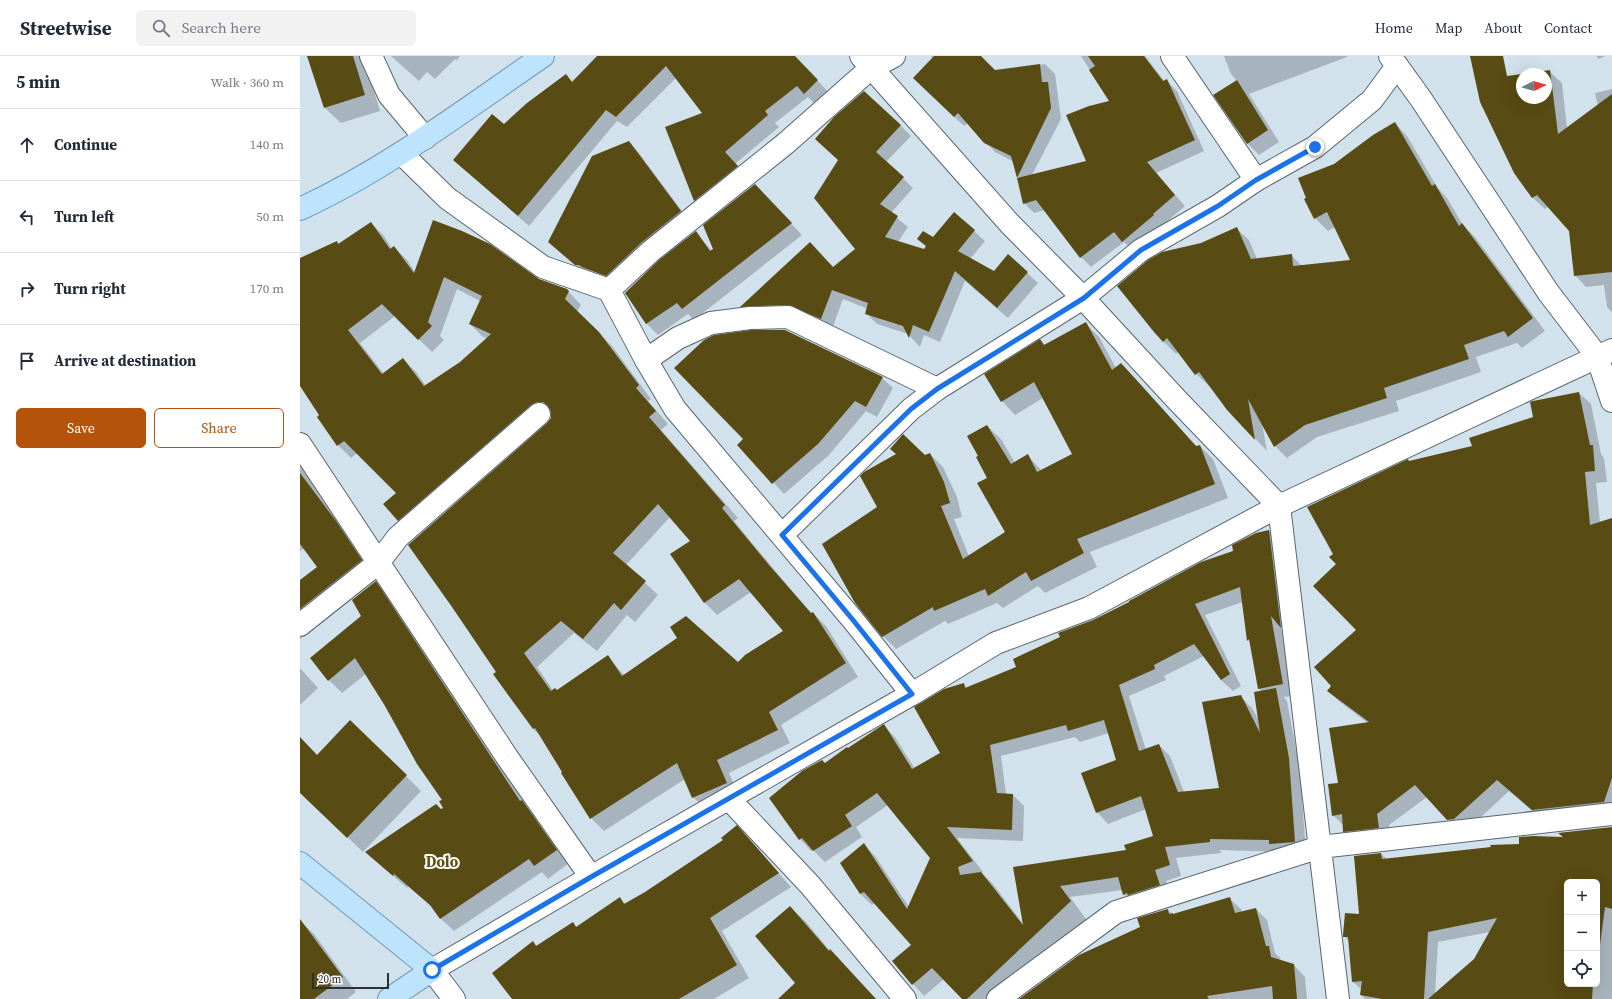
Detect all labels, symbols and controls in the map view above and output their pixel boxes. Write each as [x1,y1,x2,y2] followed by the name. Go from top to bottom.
[136,10,416,46] search box
[20,15,112,41] text: Streetwise
[150,17,172,39] icon: search
[182,17,261,38] text: Search here
[1375,18,1413,38] text: Home
[1435,18,1462,38] text: Map
[1484,18,1522,38] text: About
[1544,18,1592,38] text: Contact
[1516,68,1552,104] north arrow
[16,70,60,94] text: 5 min
[211,74,284,91] text: Walk · 360 m
[16,134,38,156] icon: ahead
[54,134,117,155] text: Continue
[250,136,284,153] text: 140 m
[1306,138,1324,156] route end
[16,206,38,228] icon: left
[54,206,114,227] text: Turn left
[256,208,284,225] text: 50 m
[16,278,38,300] icon: right
[54,278,126,299] text: Turn right
[250,280,284,297] text: 170 m
[16,350,38,372] icon: arrive
[54,350,196,371] text: Arrive at destination
[16,408,146,448] button: Save
[154,408,284,448] button: Share
[426,851,459,872] district label: Dolo
[1564,879,1600,987] map controls
[1564,879,1600,915] button: +
[1564,915,1600,951] button: −
[1564,951,1600,987] button: locate
[423,961,441,979] route start
[312,971,389,990] scale bar
[318,972,341,987] text: 20 m

